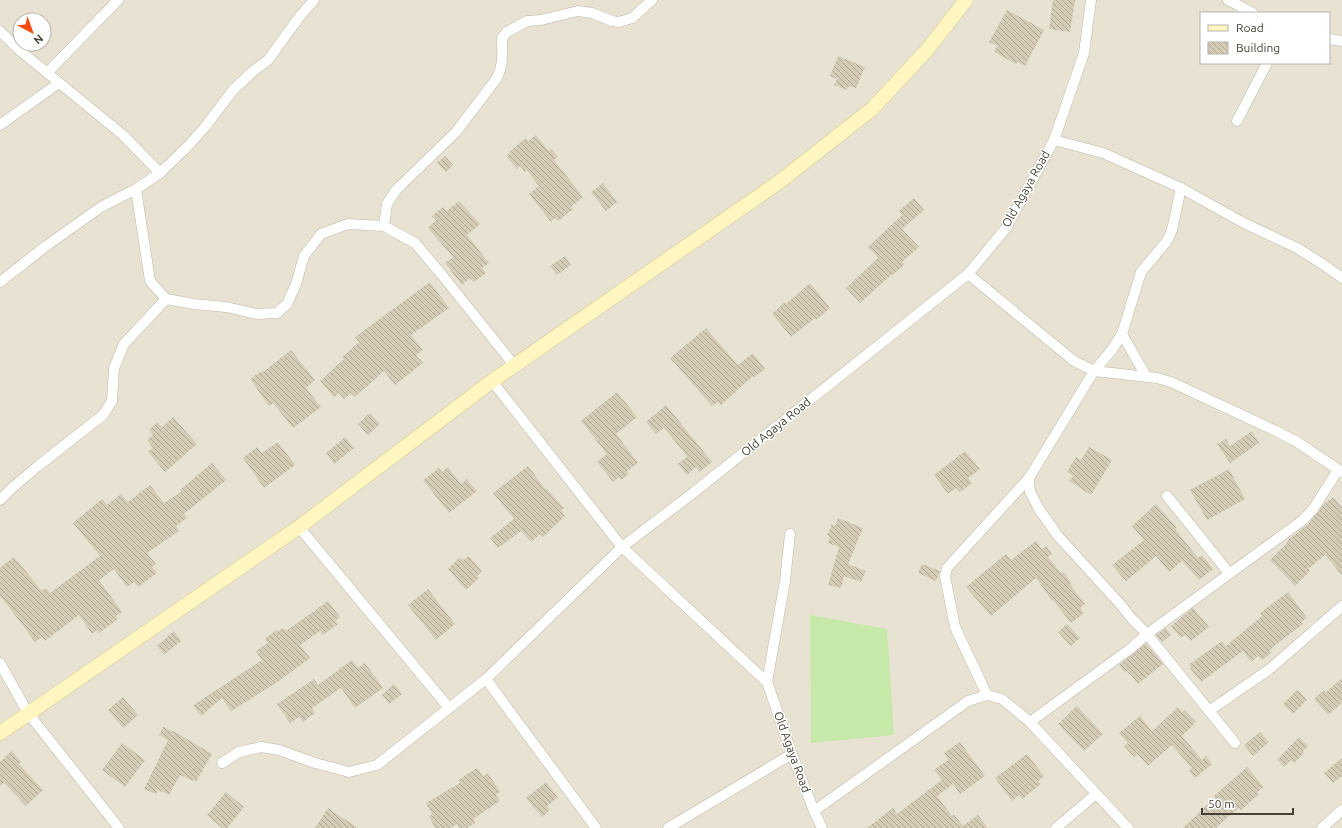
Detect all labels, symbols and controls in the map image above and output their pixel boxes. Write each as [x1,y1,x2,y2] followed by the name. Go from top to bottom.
[12,12,52,52] north arrow
[1200,12,1330,64] legend
[1236,21,1264,34] text: Road
[32,32,46,47] text: N
[1236,41,1280,54] text: Building
[999,148,1052,229] street label: Old Agaya Road
[738,395,813,459] street label: Old Agaya Road
[772,709,813,794] street label: Old Agaya Road
[1202,790,1293,816] scale bar
[1208,797,1235,810] text: 50 m

